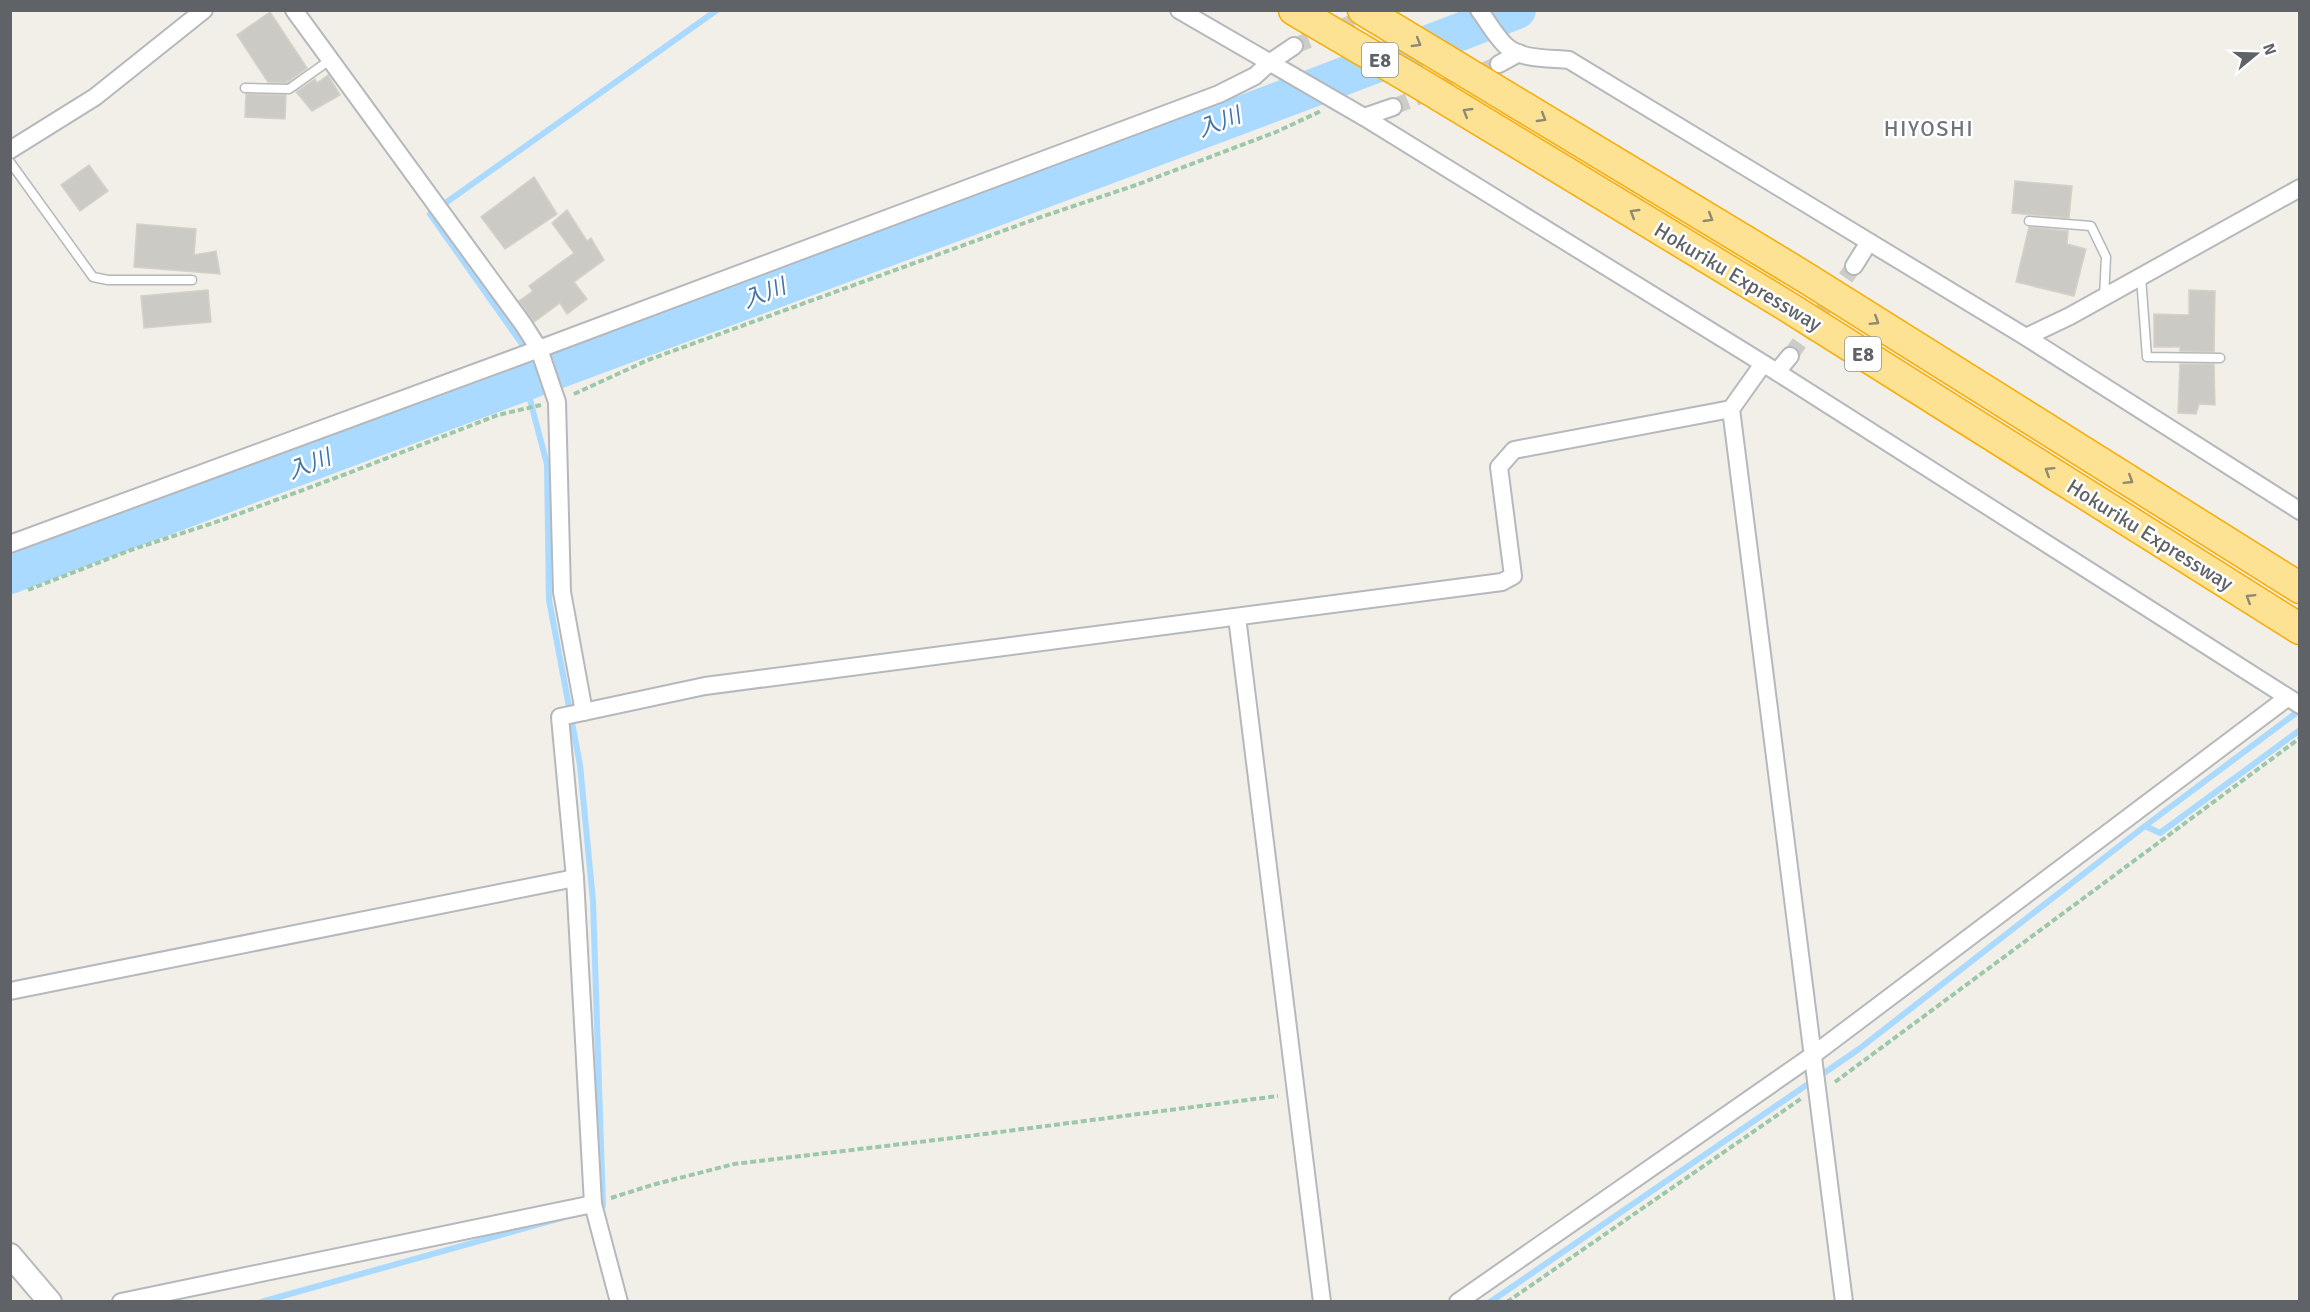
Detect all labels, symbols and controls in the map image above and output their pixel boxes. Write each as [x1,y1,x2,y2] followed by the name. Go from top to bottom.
[2226,24,2286,84] north arrow
[1411,35,1421,47] one-way arrow
[2258,41,2281,58] text: N
[1362,43,1398,77] road number: E8
[1194,101,1246,142] water label: 入川
[1463,108,1473,120] one-way arrow
[1536,110,1546,122] one-way arrow
[1884,115,1974,142] district label: HIYOSHI
[1630,209,1640,221] one-way arrow
[1703,211,1713,223] one-way arrow
[1649,217,1827,337] street label: Hokuriku Expressway
[739,272,791,313] water label: 入川
[1868,313,1879,324] one-way arrow
[1845,337,1881,371] road number: E8
[284,443,336,484] water label: 入川
[2045,468,2056,479] one-way arrow
[2062,473,2238,597] street label: Hokuriku Expressway
[2122,473,2133,484] one-way arrow
[2246,593,2256,605] one-way arrow

